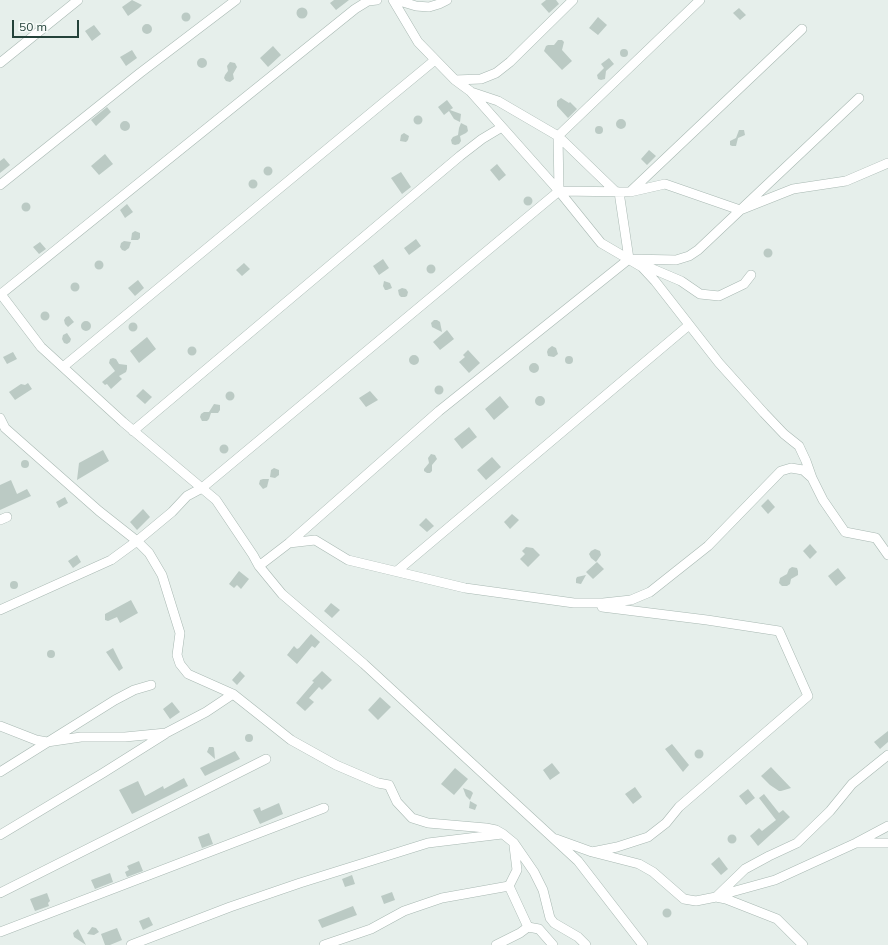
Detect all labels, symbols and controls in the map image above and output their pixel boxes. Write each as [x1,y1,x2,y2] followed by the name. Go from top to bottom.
[14,12,81,38] scale bar
[19,19,47,34] text: 50 m

